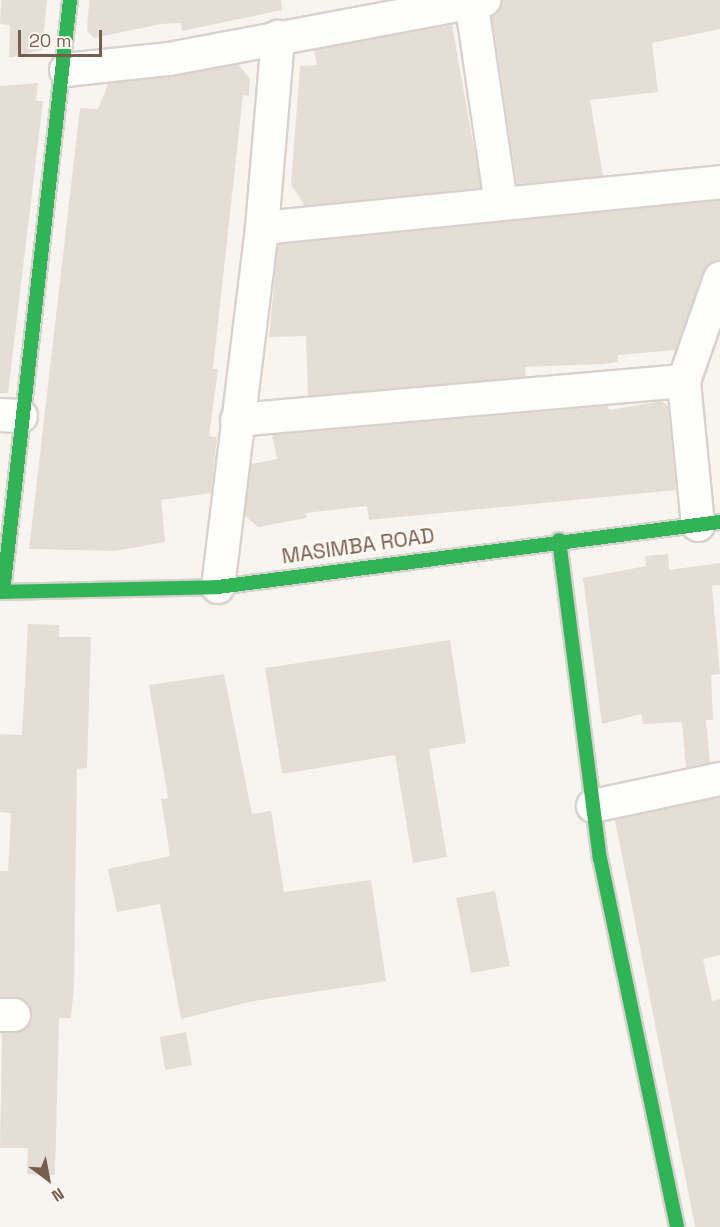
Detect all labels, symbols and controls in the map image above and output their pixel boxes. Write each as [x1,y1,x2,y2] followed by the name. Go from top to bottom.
[21,18,105,56] scale bar
[29,29,72,52] text: 20 m
[280,523,436,569] street label: MASIMBA ROAD
[18,1149,78,1209] north arrow
[48,1183,68,1206] text: N

